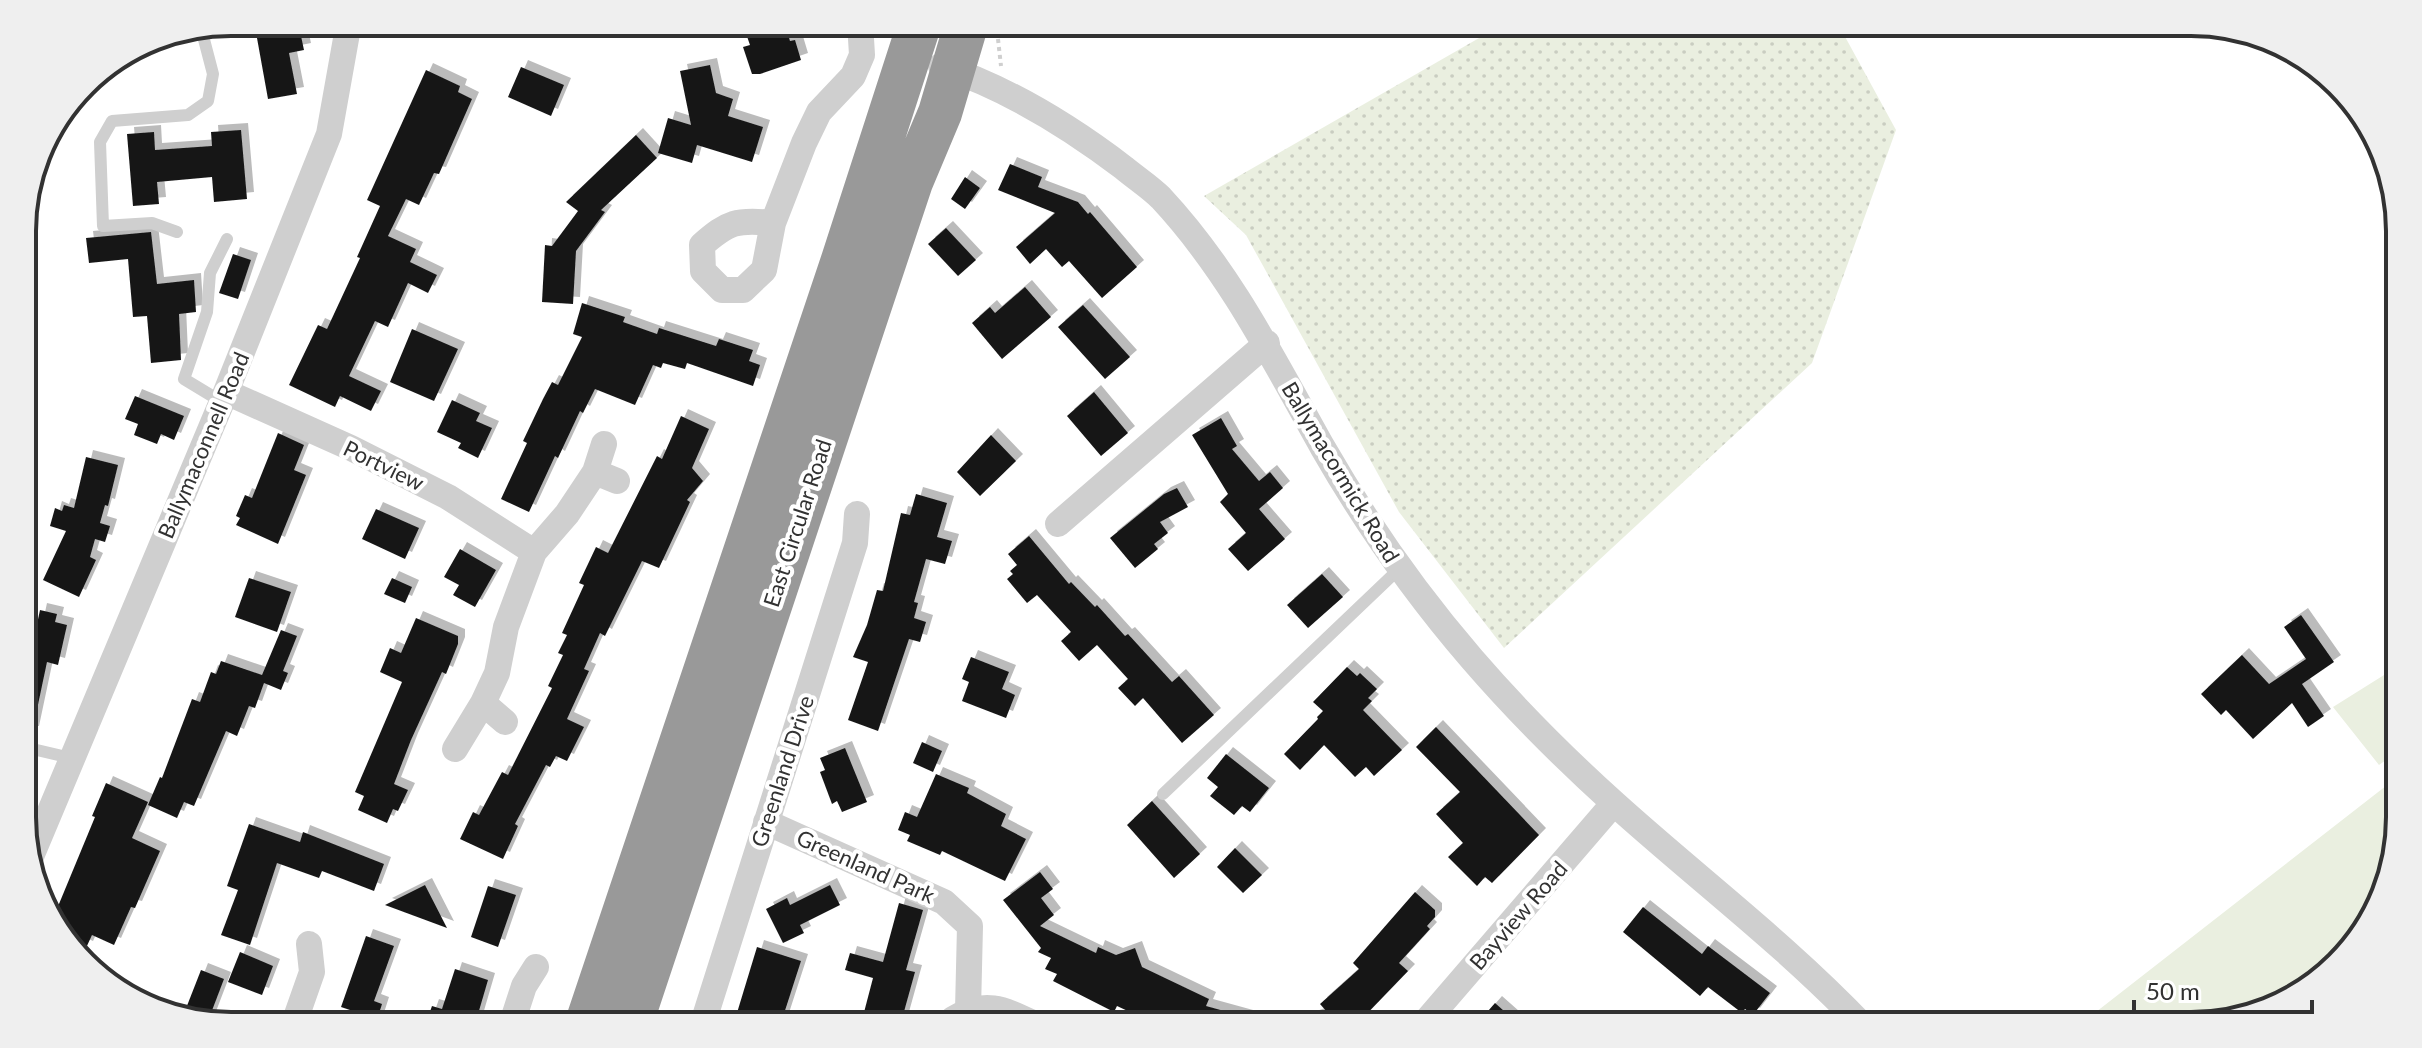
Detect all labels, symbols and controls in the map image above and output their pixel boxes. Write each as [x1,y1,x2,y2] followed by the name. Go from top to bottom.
[152,348,254,542] street label: Ballymaconnell Road
[1276,377,1406,567] street label: Ballymacormick Road
[339,434,429,496] street label: Portview
[757,436,837,610] street label: East Circular Road
[745,692,819,850] street label: Greenland Drive
[793,824,940,909] street label: Greenland Park
[1463,855,1573,975] street label: Bayview Road
[2134,964,2312,1014] scale bar
[2146,976,2200,1005] text: 50 m

